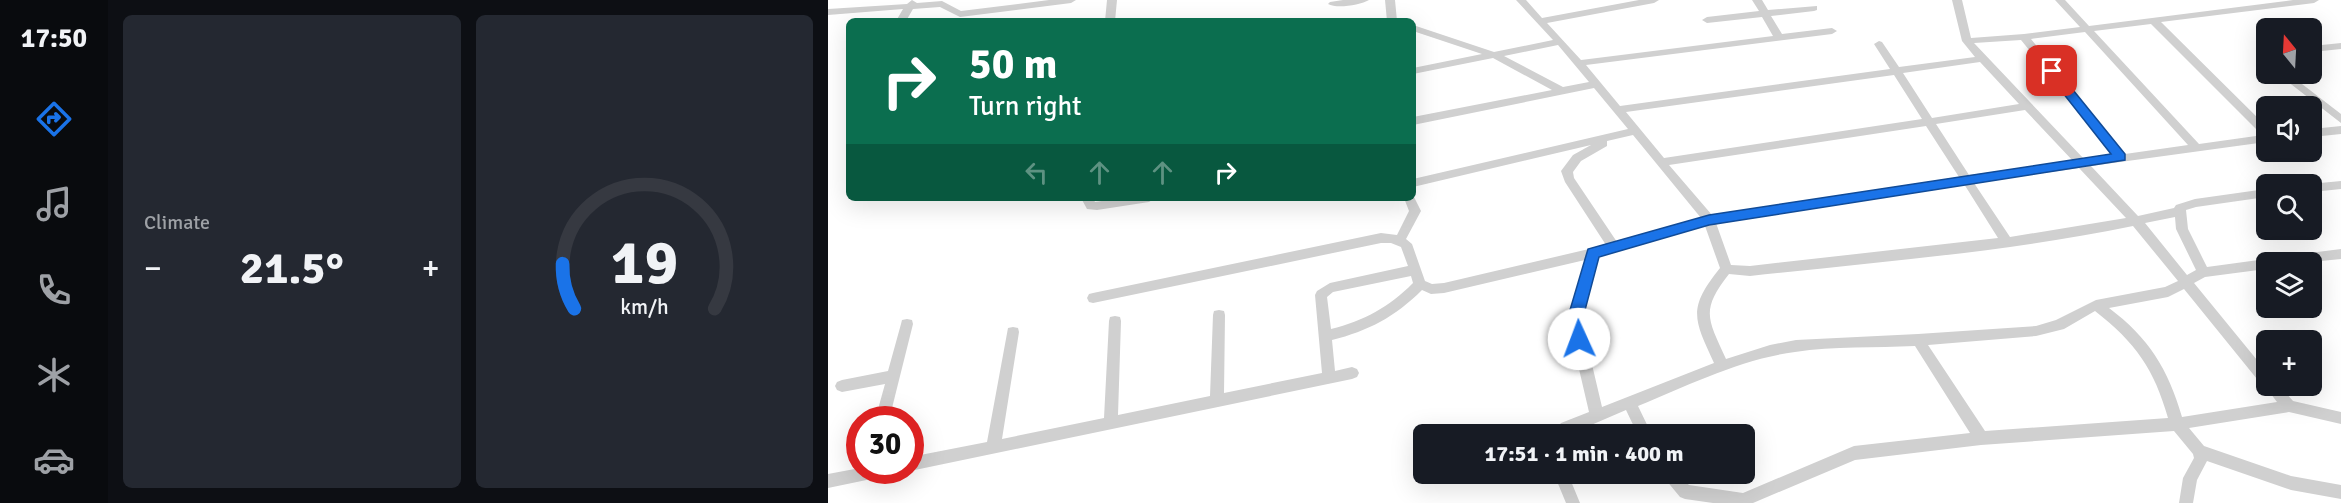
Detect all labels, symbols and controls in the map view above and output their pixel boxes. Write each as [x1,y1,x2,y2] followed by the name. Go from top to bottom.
[2256,18,2322,84] north arrow
[2256,18,2322,396] map controls
[21,22,87,55] text: 17:50
[969,39,1058,90] text: 50 m
[870,42,948,120] icon: right
[2026,45,2077,96] pin
[2035,54,2068,87] icon: arrive
[969,90,1082,123] text: Turn right
[2256,96,2322,162] button: sound
[33,98,75,140] icon: directions
[1020,156,1053,189] icon: left
[1083,156,1116,189] icon: ahead
[1146,156,1179,189] icon: ahead
[1209,156,1242,189] icon: right
[2256,174,2322,240] button: search
[33,183,75,225] icon: music
[144,210,210,235] text: Climate
[611,224,678,301] text: 19
[240,241,344,296] text: 21.5°
[144,248,162,289] text: −
[422,248,439,289] text: +
[2256,252,2322,318] button: layers
[33,269,75,311] icon: phone
[620,294,669,320] text: km/h
[1547,307,1611,371] position arrow
[2256,330,2322,396] button: +
[33,354,75,396] icon: climate
[846,406,924,484] speed limit sign: 30
[33,439,75,481] icon: car
[1484,440,1684,467] text: 17:51 · 1 min · 400 m

